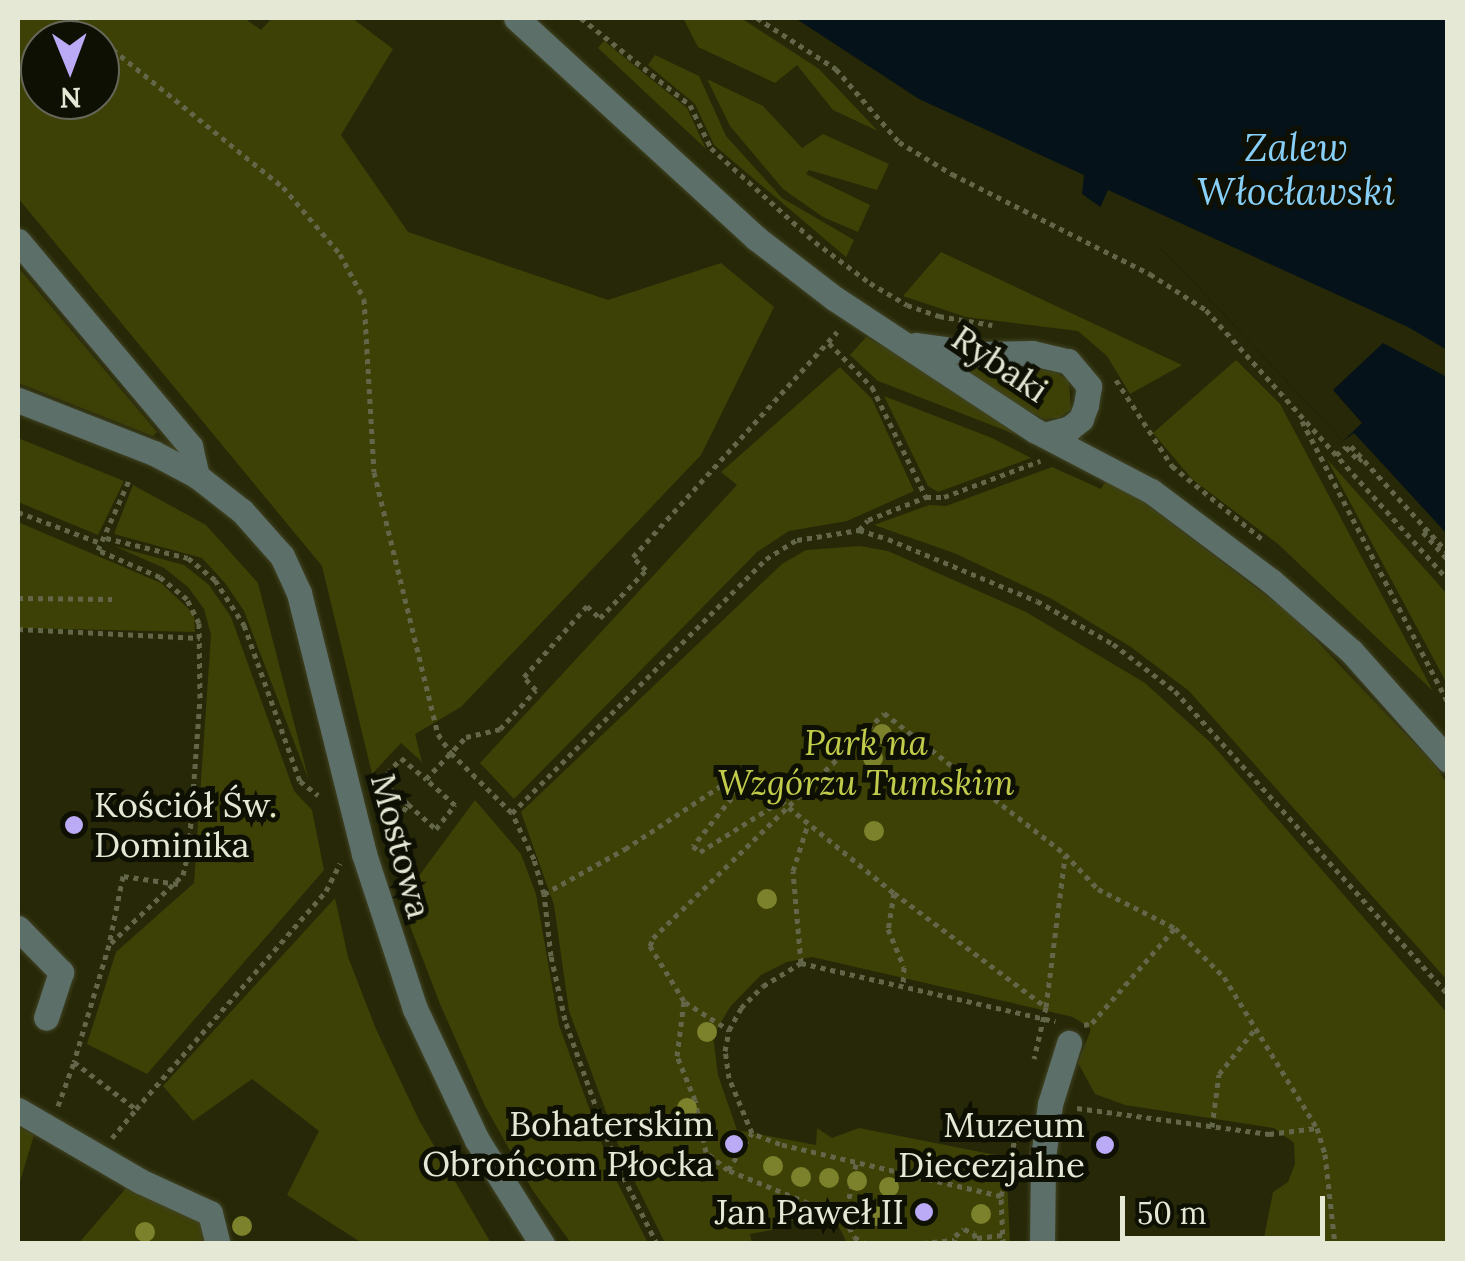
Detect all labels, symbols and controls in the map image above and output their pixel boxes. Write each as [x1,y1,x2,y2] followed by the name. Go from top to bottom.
[20,20,120,120] north arrow
[59,80,82,116] text: N
[1197,125,1395,214] water label: Zalew Włocławski
[944,317,1056,411] street label: Rybaki
[717,722,1015,804] park label: Park na Wzgórzu Tumskim
[362,769,440,923] street label: Mostowa
[94,784,277,866] place label: Kościół Św. Dominika
[63,814,85,836] marker: Kościół Św. Dominika
[422,1103,714,1185] place label: Bohaterskim Obrońcom Płocka
[898,1104,1085,1186] place label: Muzeum Diecezjalne
[723,1133,745,1155] marker: Bohaterskim Obrońcom Płocka
[1094,1134,1116,1156] marker: Muzeum Diecezjalne
[1125,1176,1330,1238] scale bar
[715,1191,904,1233] place label: Jan Paweł II
[1137,1194,1207,1232] text: 50 m
[913,1201,935,1223] marker: Jan Paweł II

